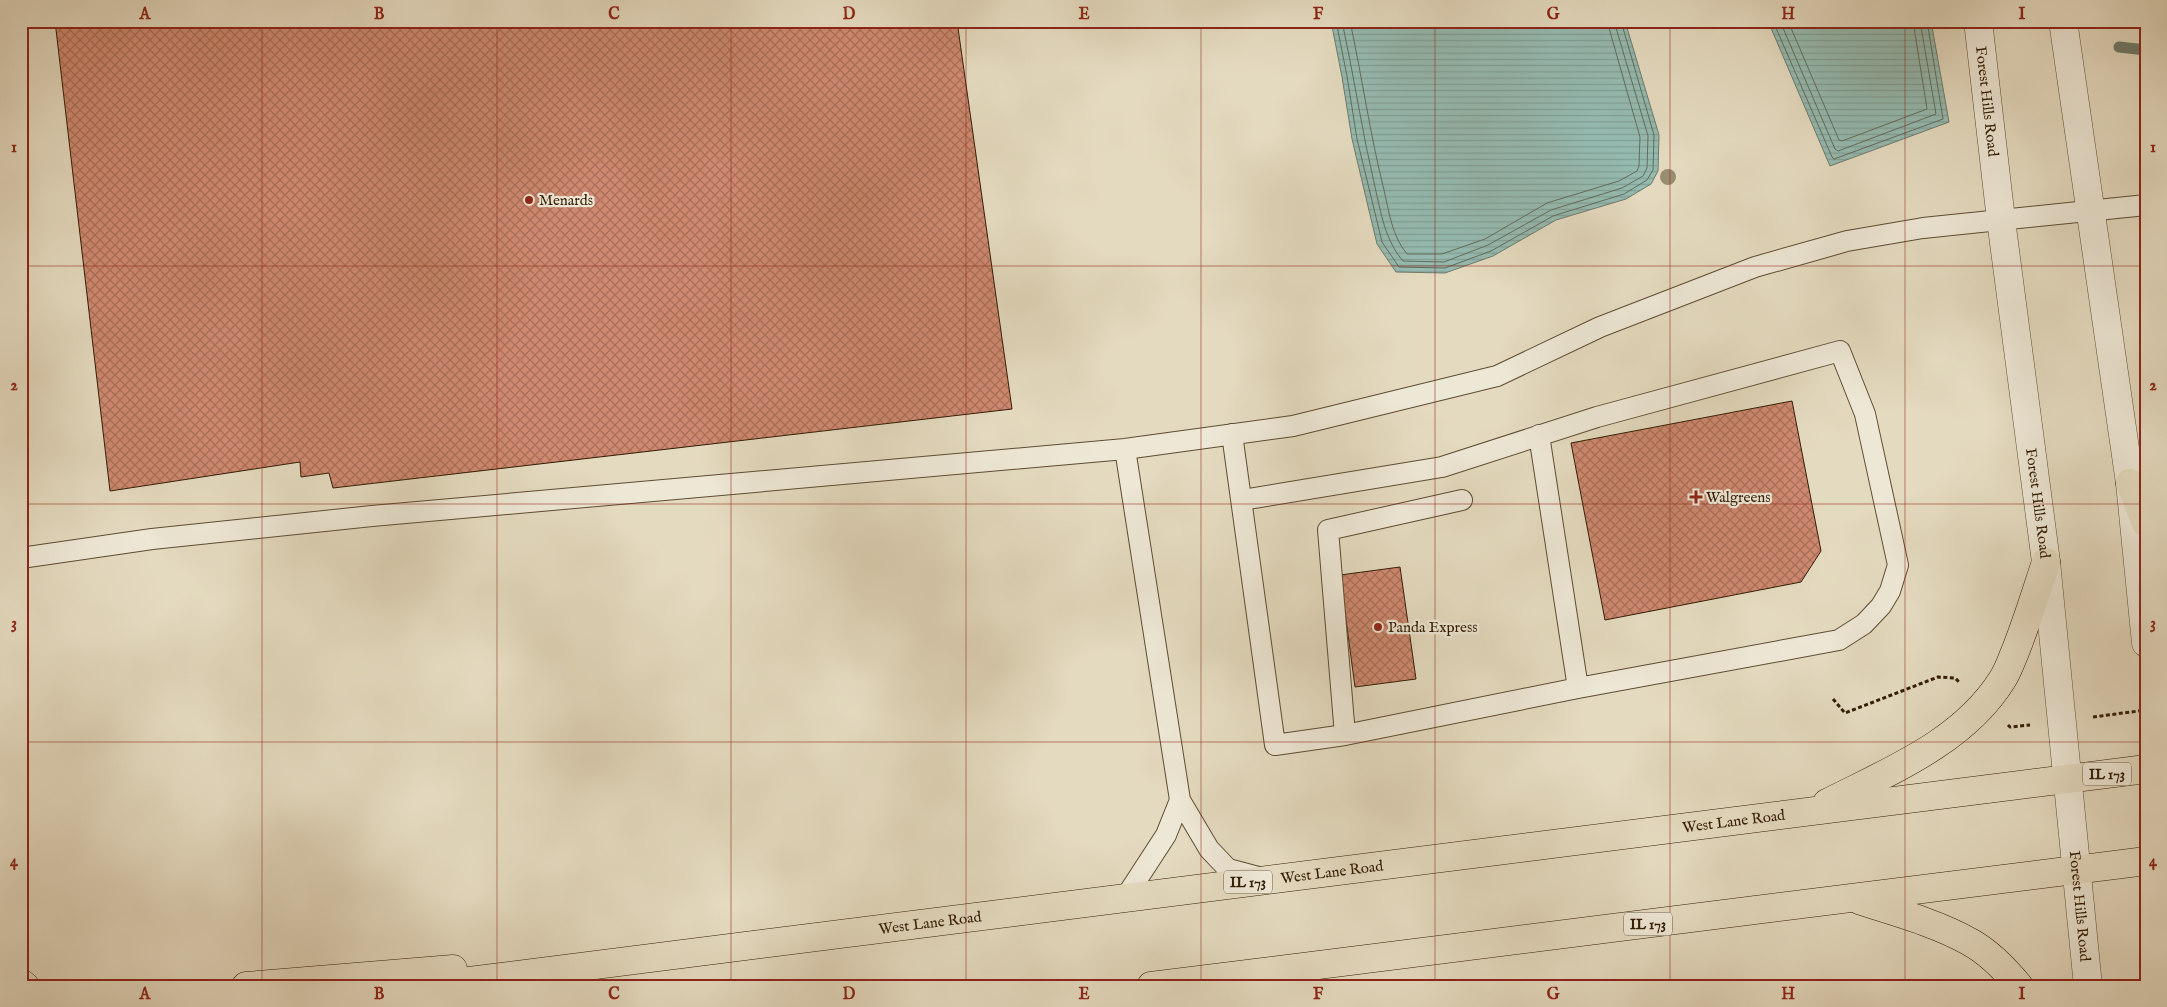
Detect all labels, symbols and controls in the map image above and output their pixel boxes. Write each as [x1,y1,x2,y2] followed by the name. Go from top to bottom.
[139,5,152,25] text: A
[374,5,385,25] text: B
[608,5,620,25] text: C
[843,5,856,25] text: D
[1078,5,1090,25] text: E
[1313,5,1324,25] text: F
[1547,5,1560,25] text: G
[1781,5,1795,25] text: H
[2019,5,2026,25] text: I
[1971,45,2003,159] street label: Forest Hills Road
[11,138,17,158] text: 1
[2150,138,2156,158] text: 1
[539,191,593,210] place label: Menards
[523,194,535,206] marker: Menards
[10,376,18,396] text: 2
[2149,376,2157,396] text: 2
[2021,447,2055,561] street label: Forest Hills Road
[1706,488,1771,507] place label: Walgreens
[1690,491,1702,503] marker: Walgreens
[11,614,17,634] text: 3
[2150,614,2156,634] text: 3
[1388,618,1478,637] place label: Panda Express
[1372,621,1384,633] marker: Panda Express
[2083,762,2131,786] road number: IL 173
[1681,806,1787,838] street label: West Lane Road
[2065,850,2095,963] street label: Forest Hills Road
[10,852,19,872] text: 4
[2149,852,2158,872] text: 4
[1279,856,1385,888] street label: West Lane Road
[1224,870,1272,894] road number: IL 173
[878,907,984,939] street label: West Lane Road
[1624,912,1672,936] road number: IL 173
[139,985,152,1005] text: A
[374,985,385,1005] text: B
[608,985,620,1005] text: C
[843,985,856,1005] text: D
[1078,985,1090,1005] text: E
[1313,985,1324,1005] text: F
[1547,985,1560,1005] text: G
[1781,985,1795,1005] text: H
[2019,985,2026,1005] text: I

